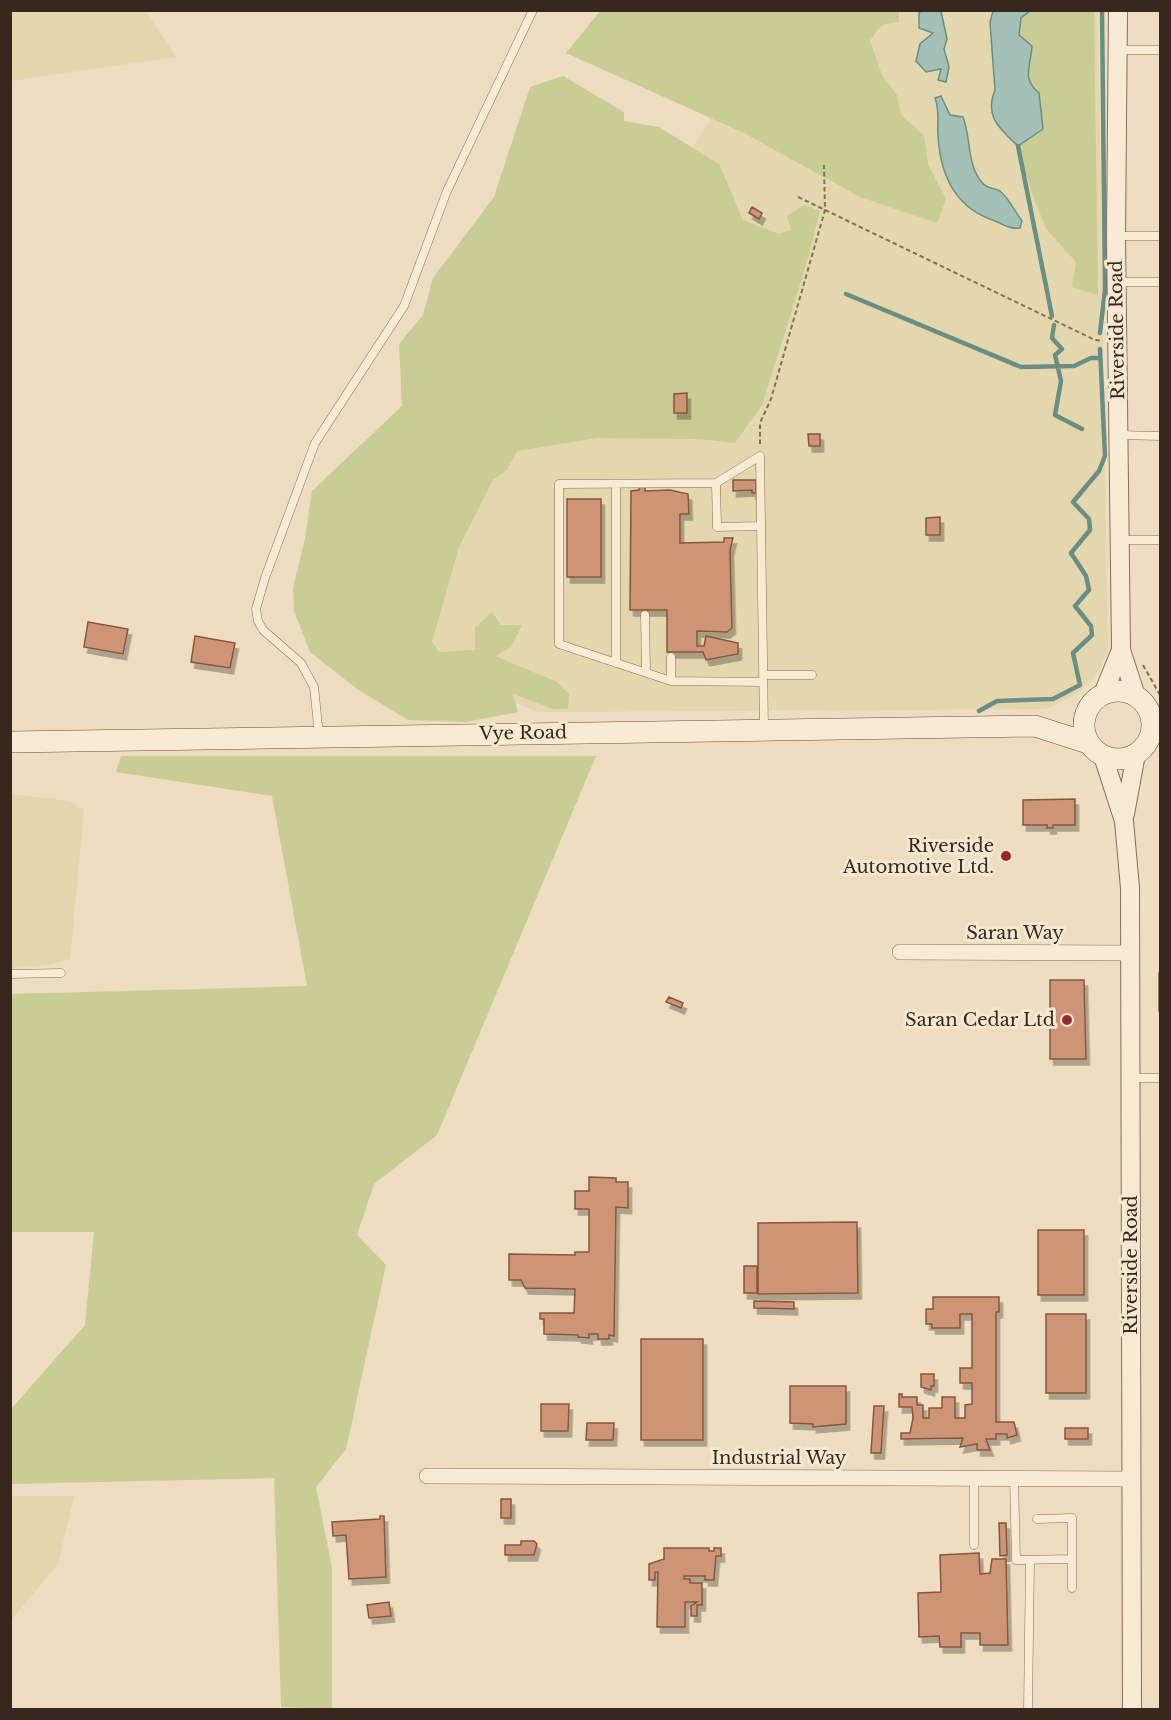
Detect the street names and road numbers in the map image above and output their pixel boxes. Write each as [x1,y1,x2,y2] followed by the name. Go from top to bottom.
[1105,260,1129,400] street label: Riverside Road
[478,721,567,745] street label: Vye Road
[966,922,1064,944] street label: Saran Way
[1120,1195,1142,1335] street label: Riverside Road
[712,1447,847,1469] street label: Industrial Way

